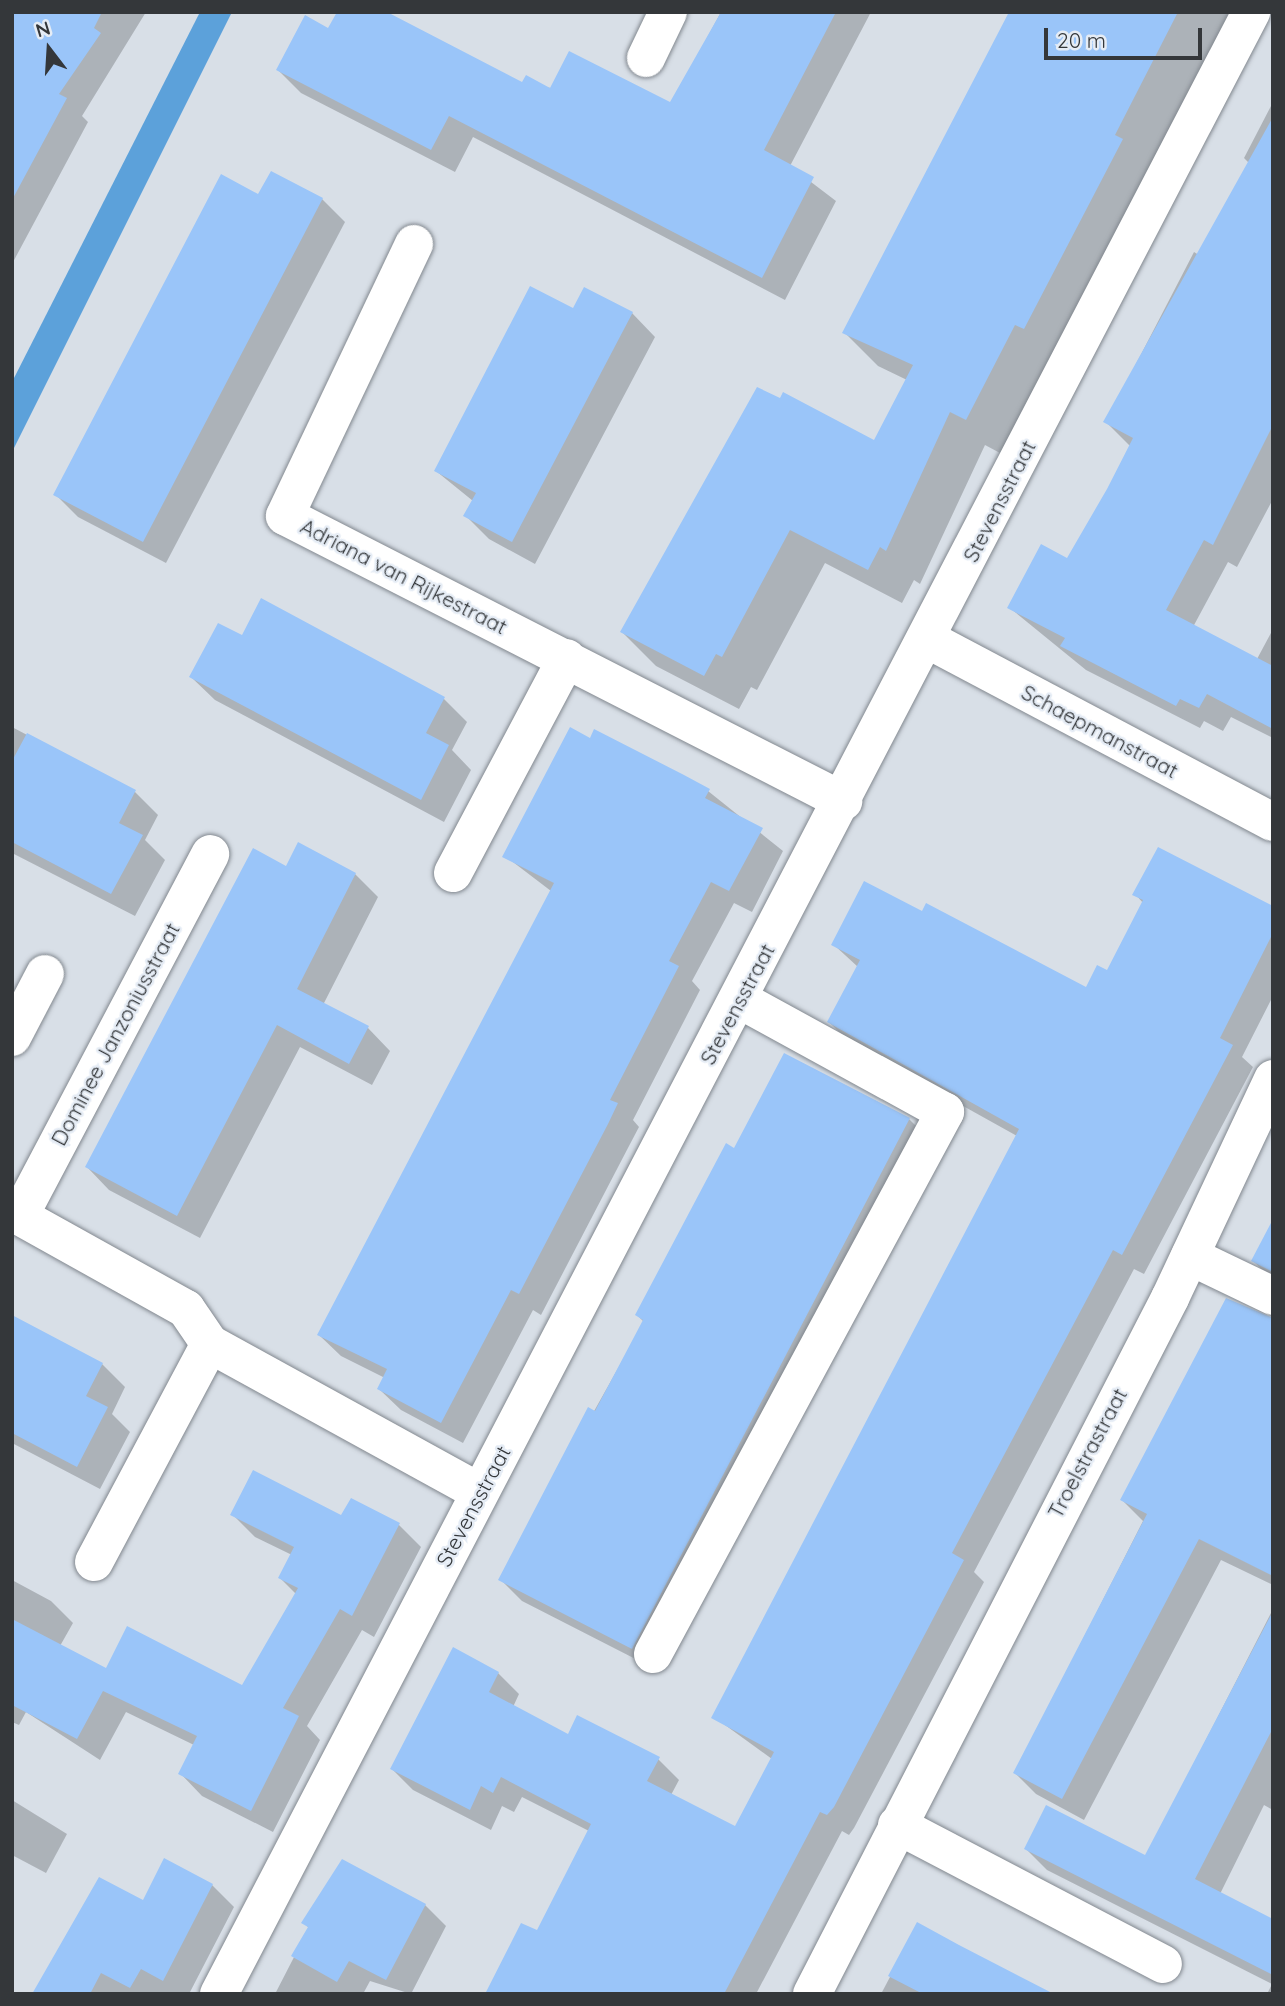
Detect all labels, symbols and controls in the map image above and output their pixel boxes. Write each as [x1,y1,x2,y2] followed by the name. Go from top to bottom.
[14,14,84,84] north arrow
[1047,14,1204,58] scale bar
[33,15,53,42] text: N
[1057,27,1106,53] text: 20 m
[958,436,1040,566] street label: Stevensstraat
[297,513,511,639] street label: Adriana van Rijkestraat
[1017,679,1183,783] street label: Schaepmanstraat
[46,918,184,1150] street label: Dominee Janzoniusstraat
[695,939,779,1069] street label: Stevensstraat
[1042,1384,1132,1522] street label: Troelstrastraat
[431,1441,515,1571] street label: Stevensstraat

